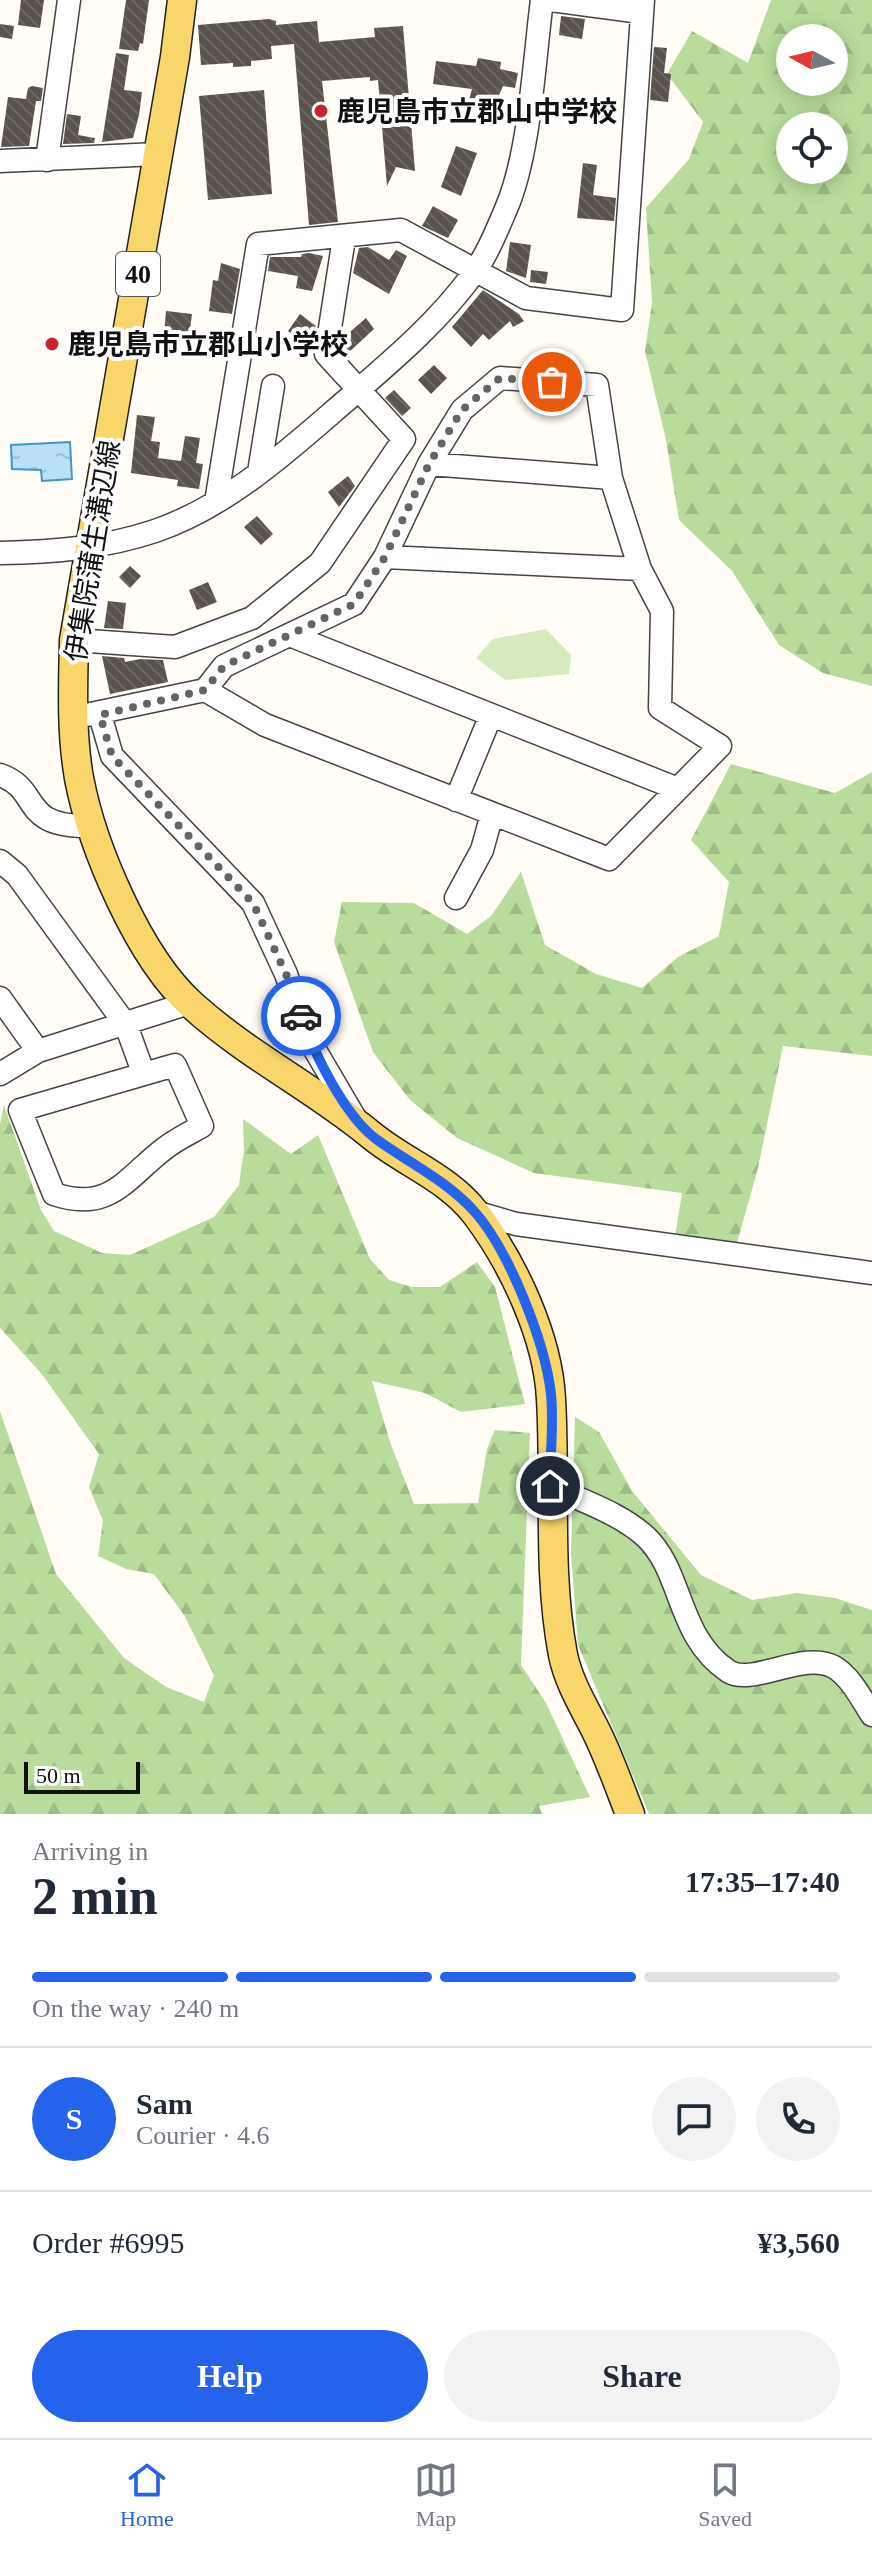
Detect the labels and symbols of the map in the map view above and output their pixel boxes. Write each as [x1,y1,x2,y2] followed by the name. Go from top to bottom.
[776,24,848,96] north arrow
[337,96,617,127] place label: 鹿児島市立郡山中学校
[312,102,330,120] marker: 鹿児島市立郡山中学校
[116,252,160,296] road number: 40
[68,329,348,360] place label: 鹿児島市立郡山小学校
[43,335,61,353] marker: 鹿児島市立郡山小学校
[518,348,586,416] pin
[60,438,126,664] street label: 伊集院蒲生溝辺線
[261,976,341,1056] courier
[516,1452,584,1520] pin
[24,1758,140,1794] scale bar

